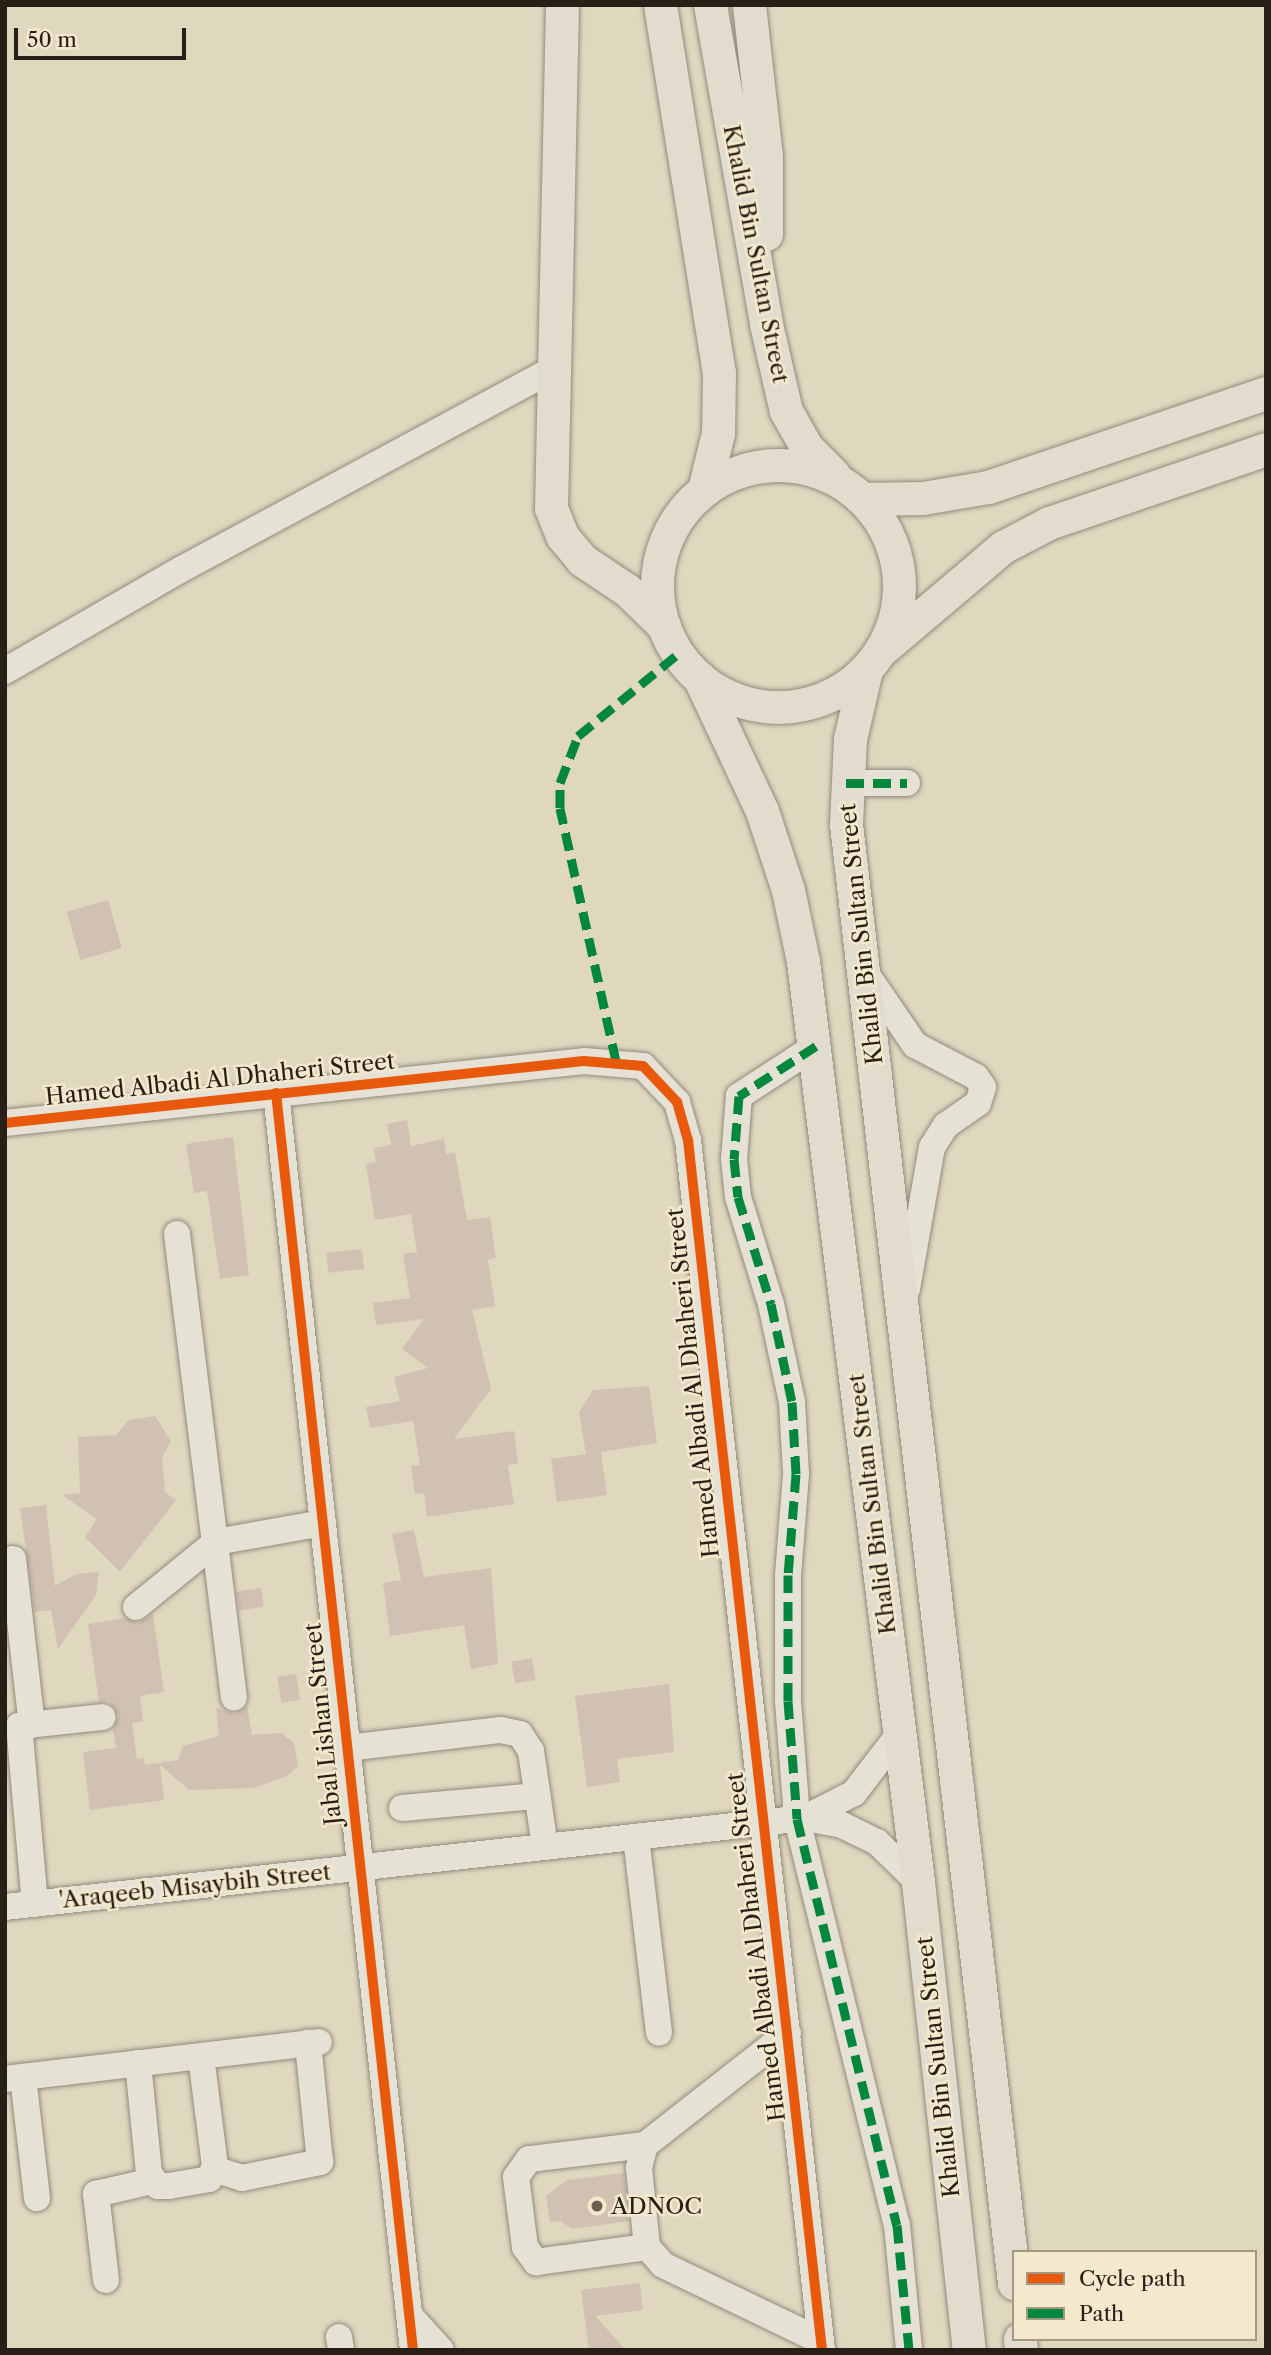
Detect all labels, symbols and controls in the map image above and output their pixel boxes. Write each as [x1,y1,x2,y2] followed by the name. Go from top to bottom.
[18,14,189,58] scale bar
[27,27,77,52] text: 50 m
[717,122,795,386] street label: Khalid Bin Sultan Street
[834,802,888,1066] street label: Khalid Bin Sultan Street
[43,1047,397,1111] street label: Hamed Albadi Al Dhaheri Street
[661,1206,725,1560] street label: Hamed Albadi Al Dhaheri Street
[842,1372,902,1636] street label: Khalid Bin Sultan Street
[299,1621,347,1827] street label: Jabal Lishan Street
[721,1770,791,2124] street label: Hamed Albadi Al Dhaheri Street
[58,1858,332,1914] street label: 'Araqeeb Misaybih Street
[911,1935,965,2199] street label: Khalid Bin Sultan Street
[611,2192,702,2220] place label: ADNOC
[589,2198,605,2214] marker: ADNOC
[1012,2250,1257,2341] legend
[1079,2266,1186,2291] text: Cycle path
[1079,2301,1124,2326] text: Path

